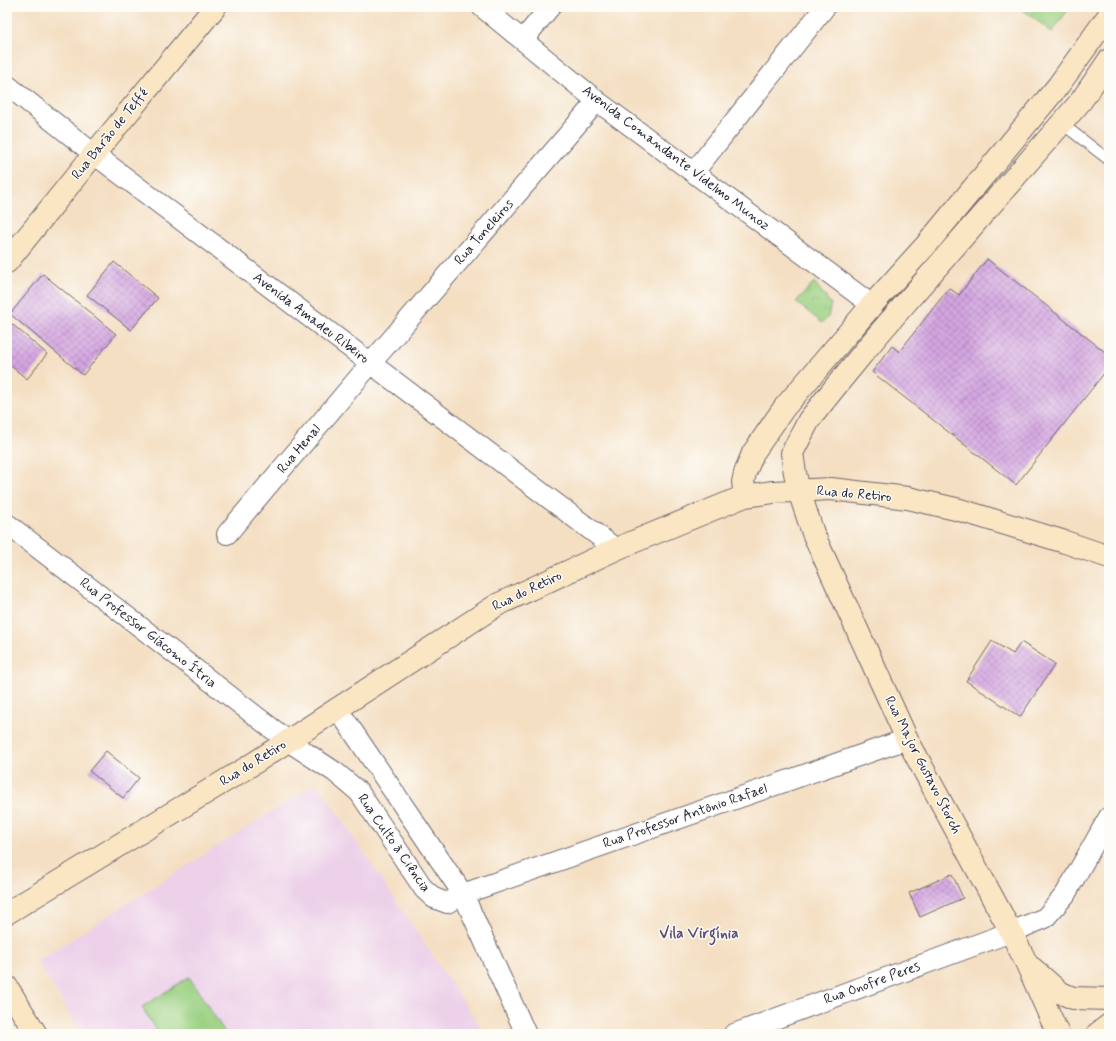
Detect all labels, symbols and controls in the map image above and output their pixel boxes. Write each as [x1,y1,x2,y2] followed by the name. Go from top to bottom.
[578,81,774,235] street label: Avenida Comandante Videlmo Munoz
[68,85,152,183] street label: Rua Barão de Teffé
[450,195,518,269] street label: Rua Toneleiros
[249,268,373,368] street label: Avenida Amadeu Ribeiro
[273,421,325,477] street label: Rua Henal
[816,482,892,506] street label: Rua do Retiro
[489,566,565,616] street label: Rua do Retiro
[76,574,220,692] street label: Rua Professor Giácomo Ítria
[880,693,966,837] street label: Rua Major Gustavo Storch
[216,735,290,791] street label: Rua do Retiro
[600,779,770,853] street label: Rua Professor Antônio Rafael
[353,790,435,896] street label: Rua Culto à Ciência
[659,924,739,946] district label: Vila Virgínia
[821,957,923,1009] street label: Rua Onofre Peres

